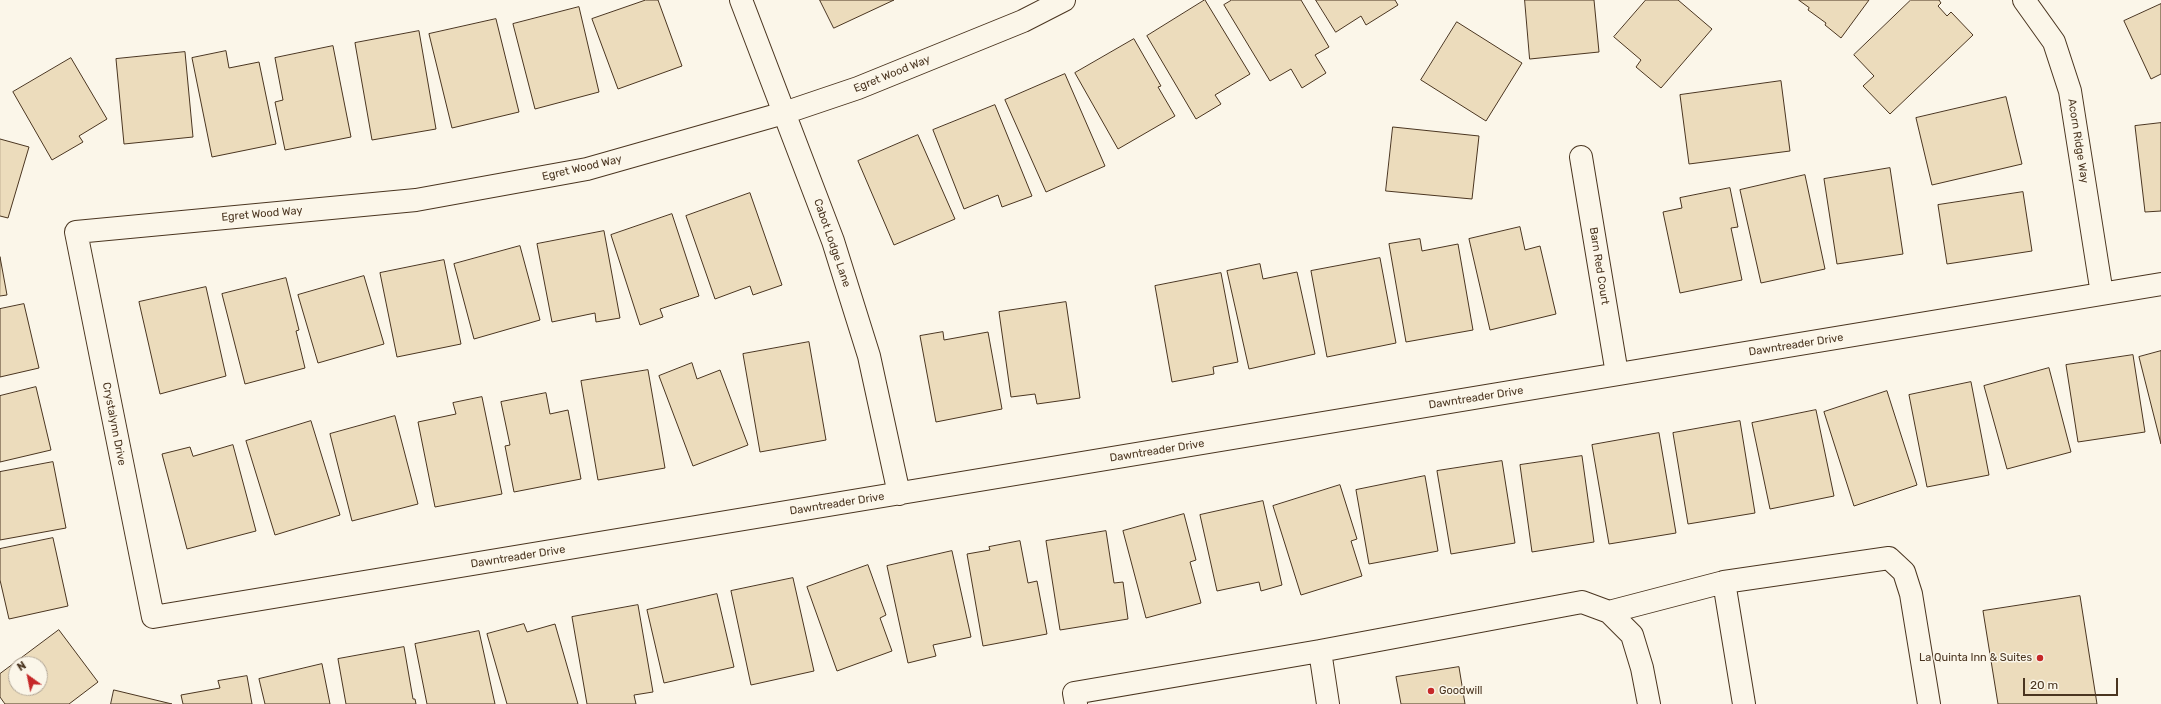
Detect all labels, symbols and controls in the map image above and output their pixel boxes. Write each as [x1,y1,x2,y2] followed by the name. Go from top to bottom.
[852,53,932,95] street label: Egret Wood Way
[2065,98,2091,184] street label: Acorn Ridge Way
[541,152,623,184] street label: Egret Wood Way
[811,197,853,289] street label: Cabot Lodge Lane
[221,204,303,224] street label: Egret Wood Way
[1586,226,1612,306] street label: Barn Red Court
[1748,331,1844,359] street label: Dawntreader Drive
[99,381,129,467] street label: Crystalynn Drive
[1428,384,1524,412] street label: Dawntreader Drive
[1109,437,1205,465] street label: Dawntreader Drive
[789,490,885,518] street label: Dawntreader Drive
[470,543,566,571] street label: Dawntreader Drive
[1919,651,2032,665] place label: La Quinta Inn & Suites
[2035,653,2045,663] marker: La Quinta Inn & Suites
[8,656,48,696] north arrow
[15,659,29,674] text: N
[2025,670,2120,696] scale bar
[2030,678,2058,692] text: 20 m
[1439,684,1482,698] place label: Goodwill
[1426,686,1436,696] marker: Goodwill

